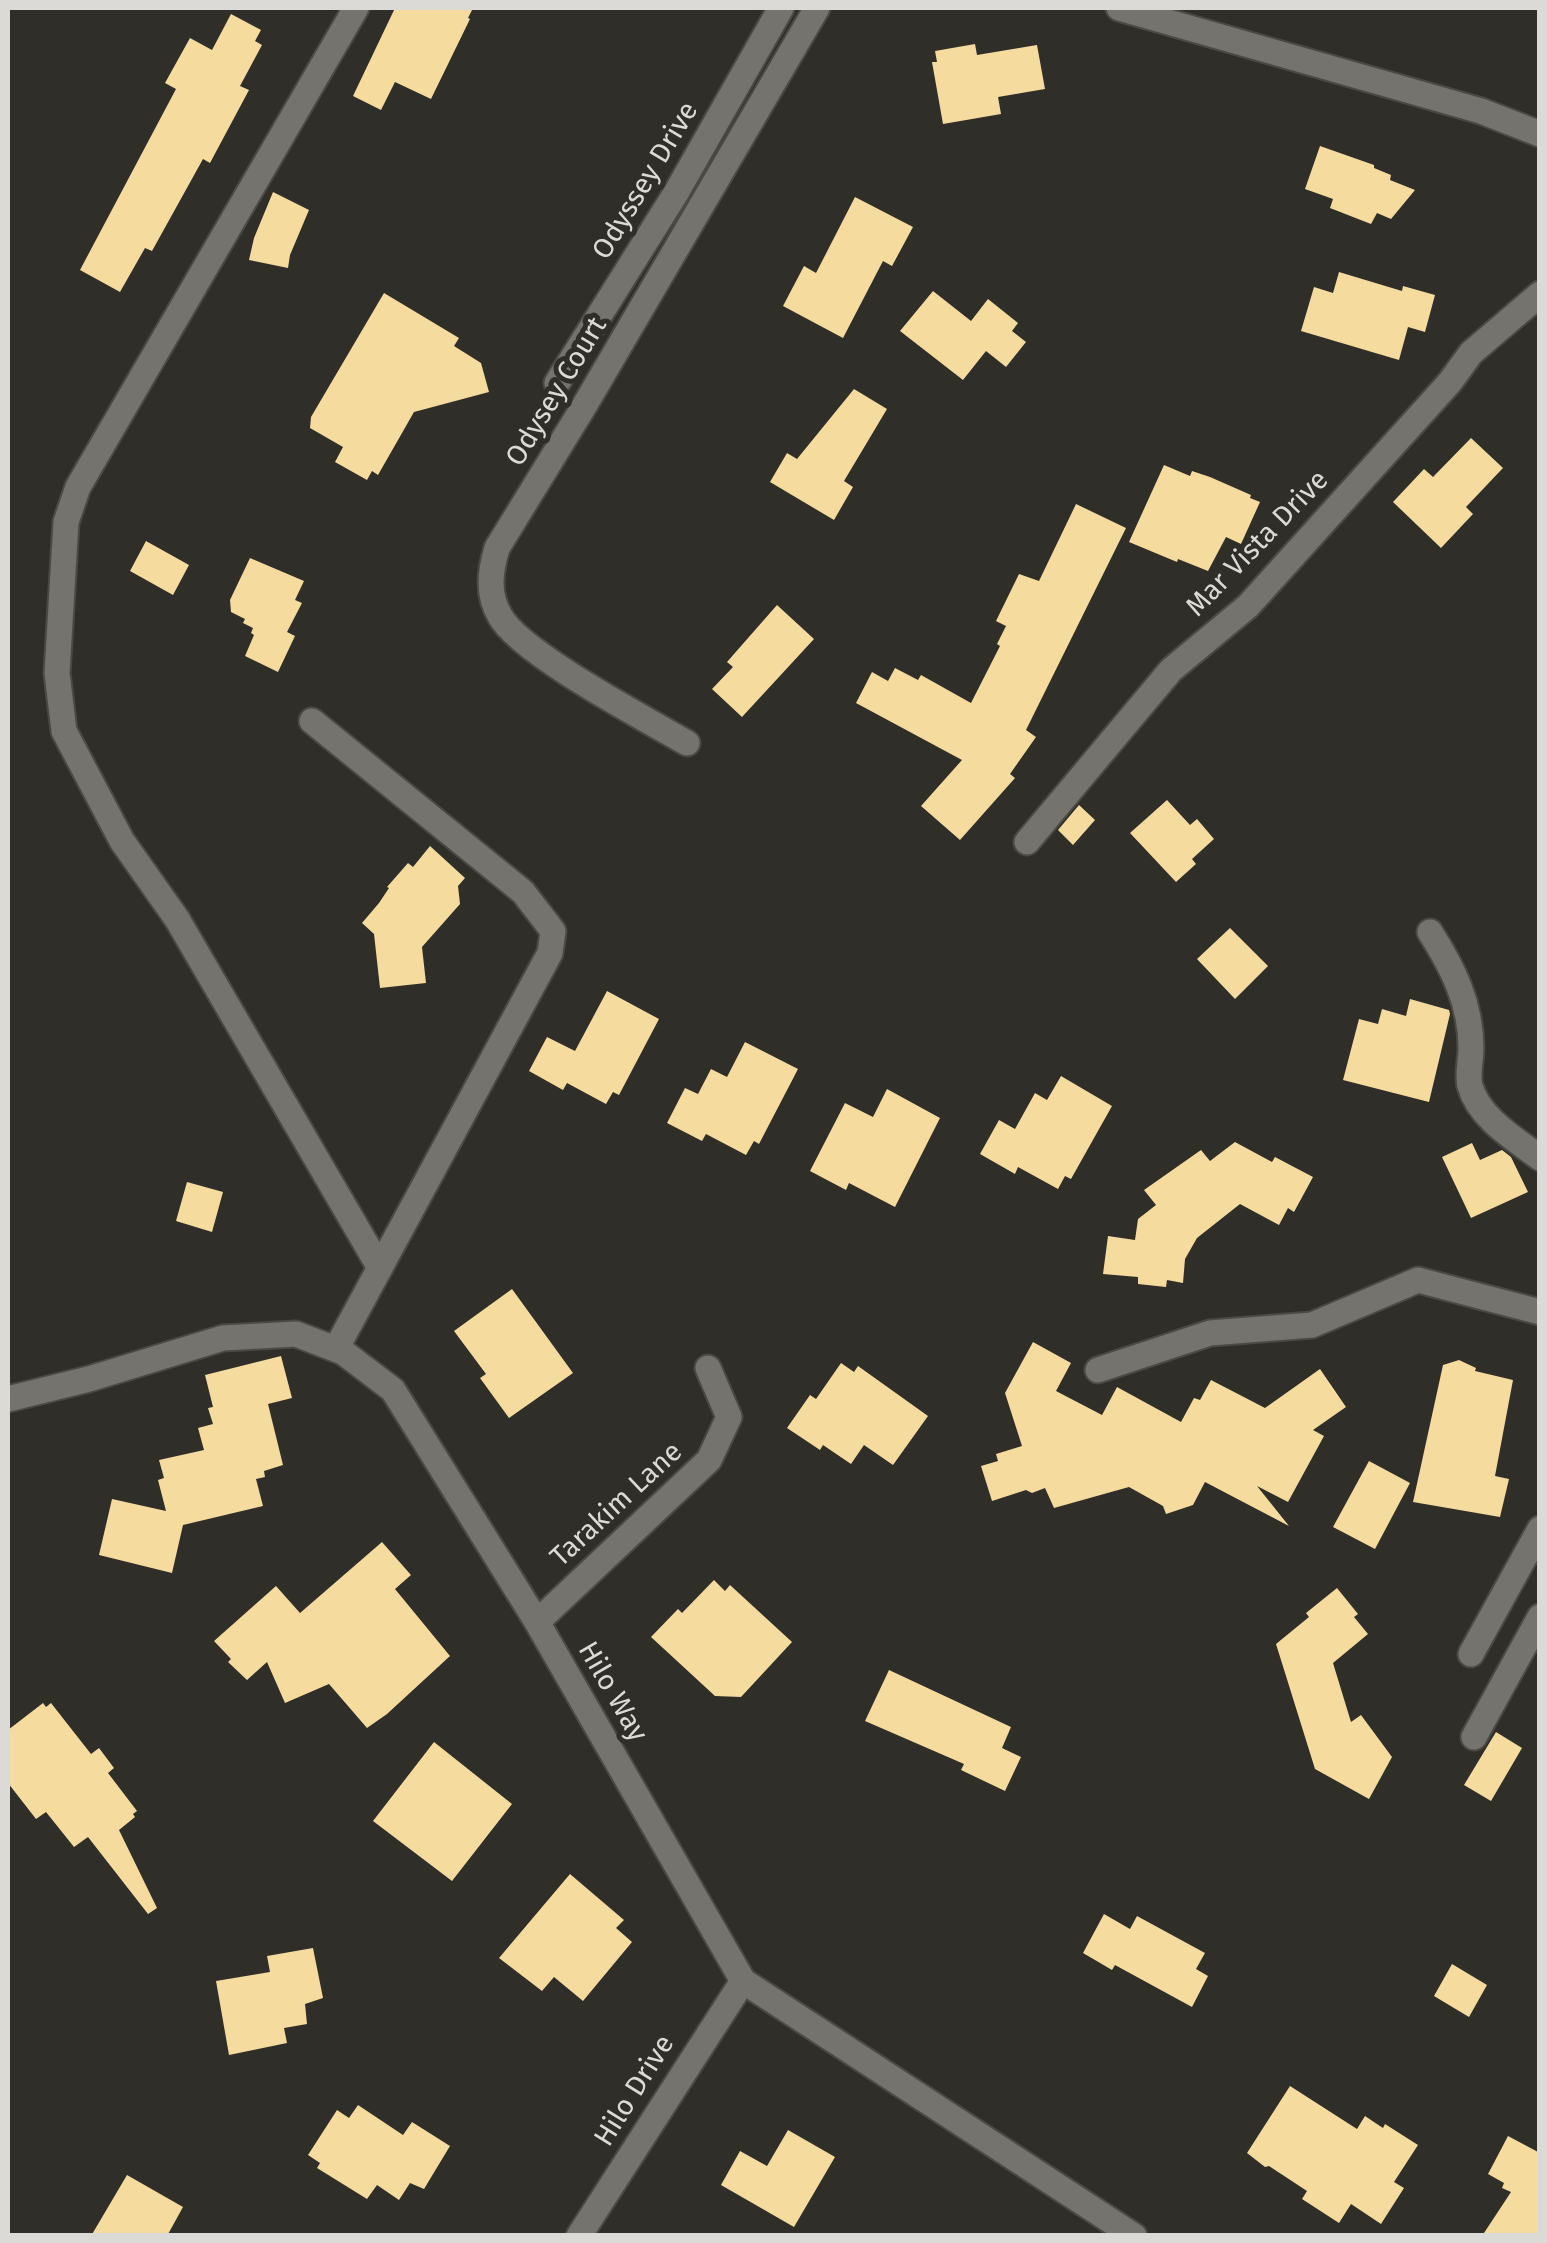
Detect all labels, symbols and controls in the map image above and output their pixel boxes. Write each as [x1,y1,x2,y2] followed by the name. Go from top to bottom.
[586,96,706,266] street label: Odyssey Drive
[499,311,615,473] street label: Odysey Court
[1180,464,1336,624] street label: Mar Vista Drive
[544,1436,690,1574] street label: Tarakim Lane
[570,1636,654,1748] street label: Hilo Way
[588,2029,682,2153] street label: Hilo Drive

